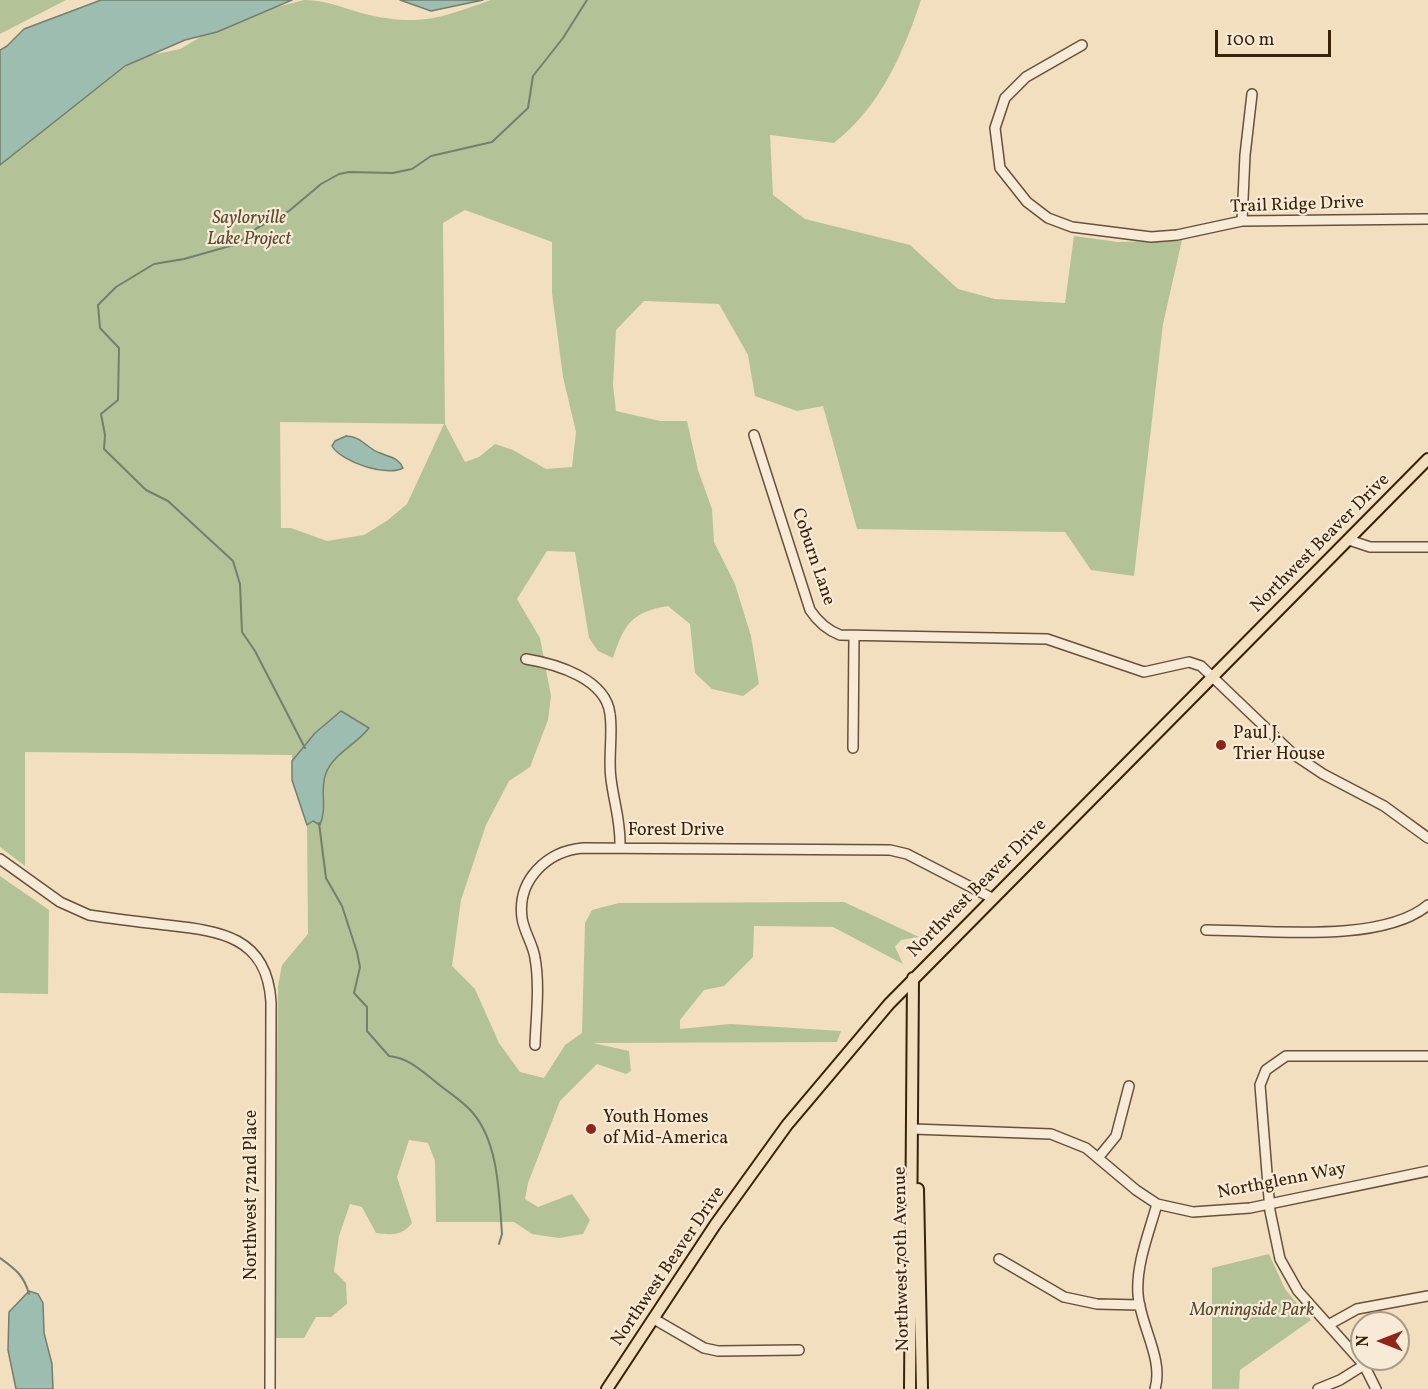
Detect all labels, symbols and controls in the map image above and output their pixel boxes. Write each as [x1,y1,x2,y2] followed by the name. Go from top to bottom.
[1218,18,1334,56] scale bar
[1226,28,1275,53] text: 100 m
[1230,193,1364,219] street label: Trail Ridge Drive
[207,209,291,252] park label: Saylorville Lake Project
[1247,470,1395,618] street label: Northwest Beaver Drive
[785,506,839,608] street label: Coburn Lane
[1233,724,1325,766] place label: Paul J. Trier House
[1214,738,1228,752] marker: Paul J. Trier House
[904,815,1052,963] street label: Northwest Beaver Drive
[628,821,724,843] street label: Forest Drive
[603,1108,728,1150] place label: Youth Homes of Mid-America
[242,1110,264,1280] street label: Northwest 72nd Place
[584,1122,598,1136] marker: Youth Homes of Mid-America
[1216,1159,1348,1205] street label: Northglenn Way
[891,1166,915,1352] street label: Northwest 70th Avenue
[608,1183,730,1351] street label: Northwest Beaver Drive
[1190,1301,1314,1323] park label: Morningside Park
[1350,1311,1410,1371] north arrow
[1353,1335,1375,1347] text: N

